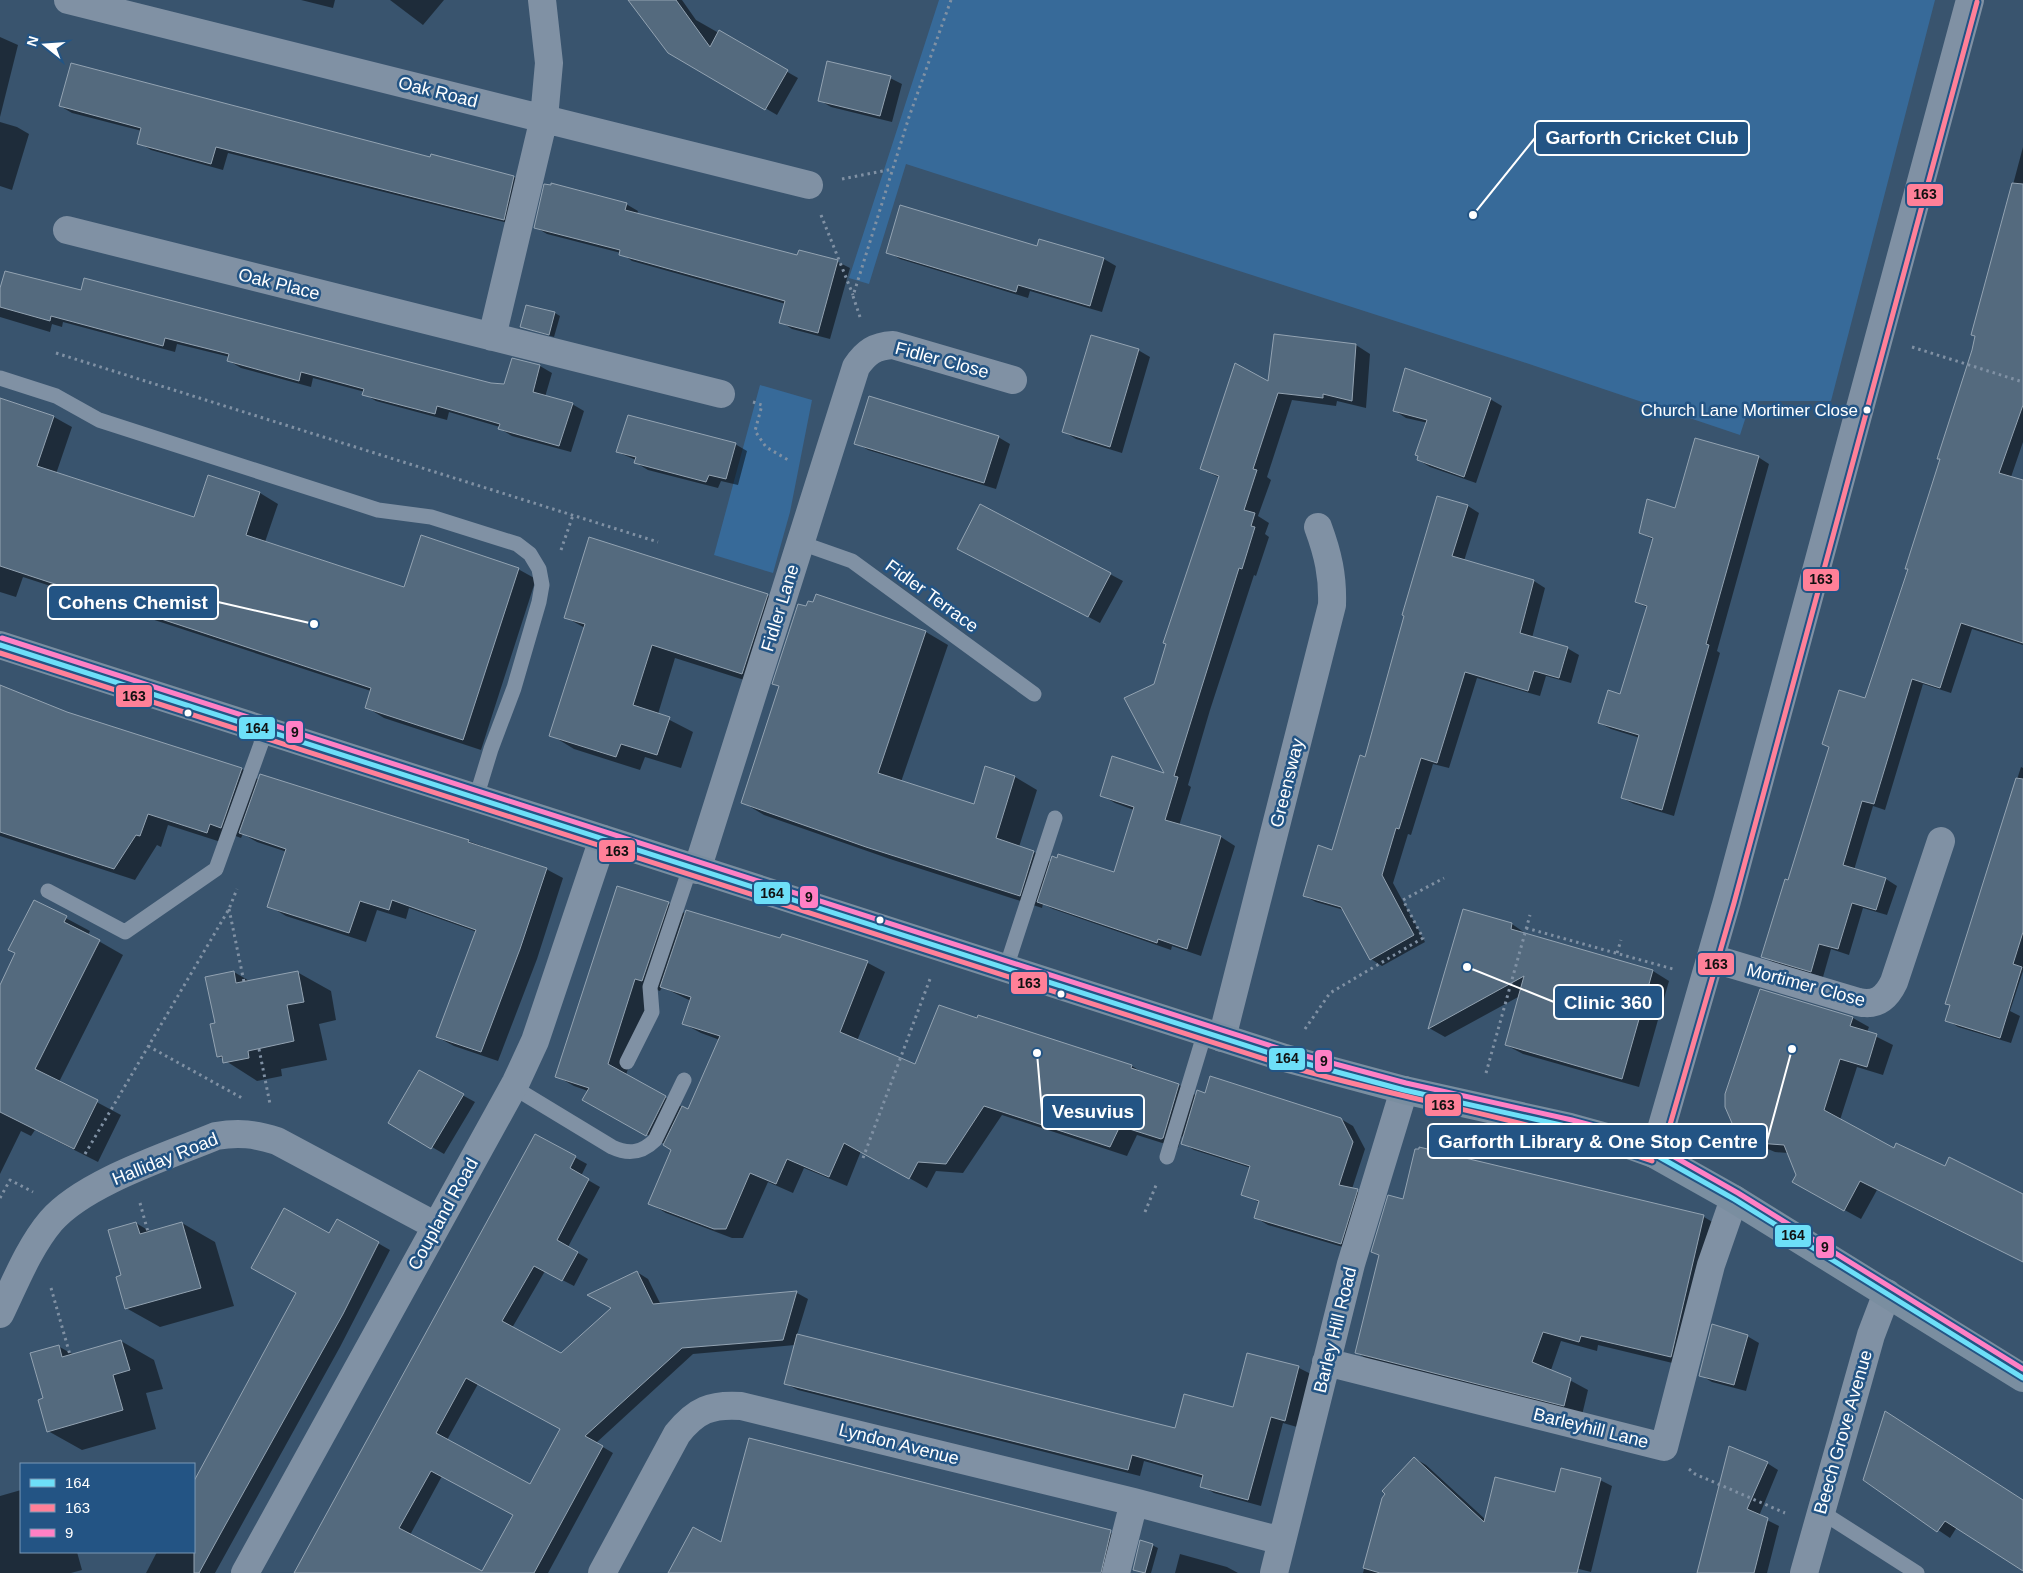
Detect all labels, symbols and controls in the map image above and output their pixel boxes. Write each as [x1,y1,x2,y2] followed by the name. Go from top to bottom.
[20,20,70,70] north arrow
[23,34,42,48] text: N
[396,72,480,112] street label: Oak Road
[1535,121,1749,155] callout: Garforth Cricket Club
[1545,127,1739,148] text: Garforth Cricket Club
[1906,183,1944,207] line badge: 163
[1913,186,1937,202] text: 163
[236,264,322,304] street label: Oak Place
[893,338,991,382] street label: Fidler Close
[1641,401,1858,420] place label: Church Lane Mortimer Close
[1862,405,1872,415] marker: Church Lane Mortimer Close
[882,556,982,636] street label: Fidler Terrace
[757,562,803,654] street label: Fidler Lane
[1802,568,1840,592] line badge: 163
[1809,571,1833,587] text: 163
[48,585,218,619] callout: Cohens Chemist
[58,592,209,613] text: Cohens Chemist
[115,684,153,708] line badge: 163
[122,688,146,704] text: 163
[183,708,193,718] unlabelled marker
[238,716,276,740] line badge: 164
[245,720,269,736] text: 164
[285,720,304,744] line badge: 9
[291,724,299,740] text: 9
[1266,736,1308,830] street label: Greensway
[598,839,636,863] line badge: 163
[605,843,629,859] text: 163
[753,881,791,905] line badge: 164
[760,885,784,901] text: 164
[799,885,819,909] line badge: 9
[805,889,813,905] text: 9
[875,915,885,925] unlabelled marker
[1697,952,1735,976] line badge: 163
[1704,956,1728,972] text: 163
[1744,960,1868,1010] street label: Mortimer Close
[1010,971,1048,995] line badge: 163
[1017,975,1041,991] text: 163
[1554,985,1663,1019] callout: Clinic 360
[1056,989,1066,999] unlabelled marker
[1564,992,1652,1013] text: Clinic 360
[1268,1047,1306,1071] line badge: 164
[1314,1049,1333,1073] line badge: 9
[1275,1050,1299,1066] text: 164
[1320,1053,1328,1069] text: 9
[1424,1093,1462,1117] line badge: 163
[1042,1095,1144,1129] callout: Vesuvius
[1431,1097,1455,1113] text: 163
[1052,1101,1134,1122] text: Vesuvius
[1428,1124,1767,1158] callout: Garforth Library & One Stop Centre
[109,1129,221,1189] street label: Halliday Road
[1438,1131,1758,1152] text: Garforth Library & One Stop Centre
[404,1154,482,1274] street label: Coupland Road
[1774,1224,1812,1248] line badge: 164
[1781,1227,1805,1243] text: 164
[1815,1235,1835,1259] line badge: 9
[1821,1239,1829,1255] text: 9
[1310,1265,1360,1395] street label: Barley Hill Road
[1810,1348,1876,1516] street label: Beech Grove Avenue
[1531,1404,1651,1452] street label: Barleyhill Lane
[837,1419,961,1469] street label: Lyndon Avenue
[20,1463,195,1553] legend
[65,1474,90,1491] text: 164
[65,1499,90,1516] text: 163
[65,1524,73,1541] text: 9

